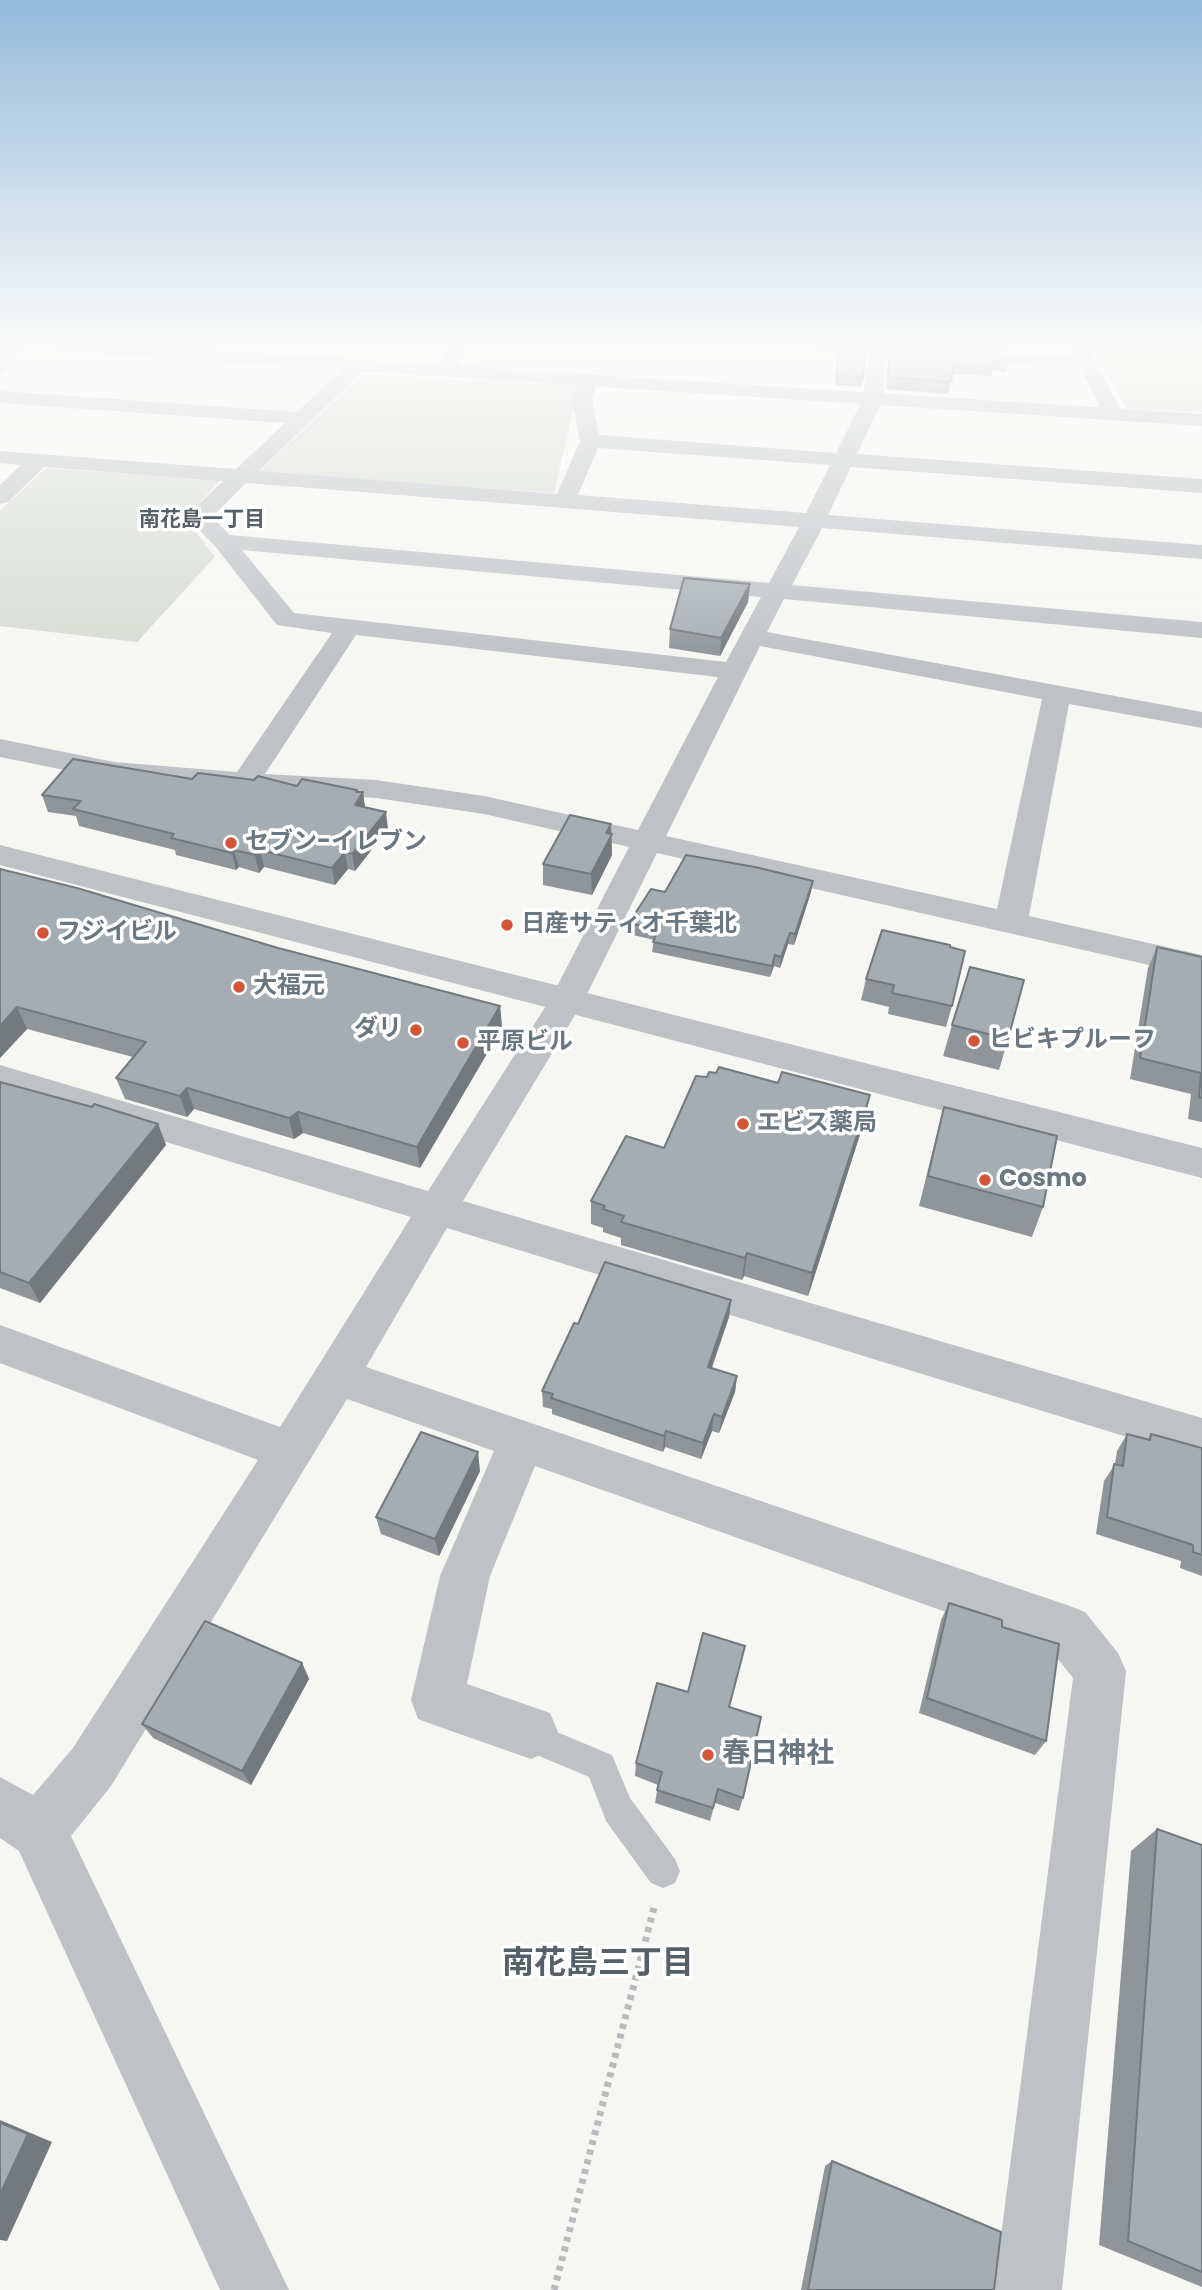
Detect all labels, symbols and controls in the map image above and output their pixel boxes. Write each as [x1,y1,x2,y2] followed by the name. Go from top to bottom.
[139,508,265,534] district label: 南花島一丁目
[245,829,427,857] place label: セブン-イレブン
[223,835,239,851] marker: セブン-イレブン
[521,911,737,939] place label: 日産サティオ千葉北
[499,917,515,933] marker: 日産サティオ千葉北
[57,919,177,947] place label: フジイビル
[35,925,51,941] marker: フジイビル
[253,973,325,1001] place label: 大福元
[231,979,247,995] marker: 大福元
[354,1016,402,1044] place label: ダリ
[408,1022,424,1038] marker: ダリ
[988,1027,1156,1055] place label: ヒビキプルーフ
[477,1029,573,1057] place label: 平原ビル
[966,1033,982,1049] marker: ヒビキプルーフ
[455,1035,471,1051] marker: 平原ビル
[757,1110,877,1138] place label: エビス薬局
[735,1116,751,1132] marker: エビス薬局
[999,1166,1087,1194] place label: Cosmo
[977,1172,993,1188] marker: Cosmo
[722,1738,834,1772] place label: 春日神社
[700,1747,716,1763] marker: 春日神社
[502,1946,694,1984] district label: 南花島三丁目

